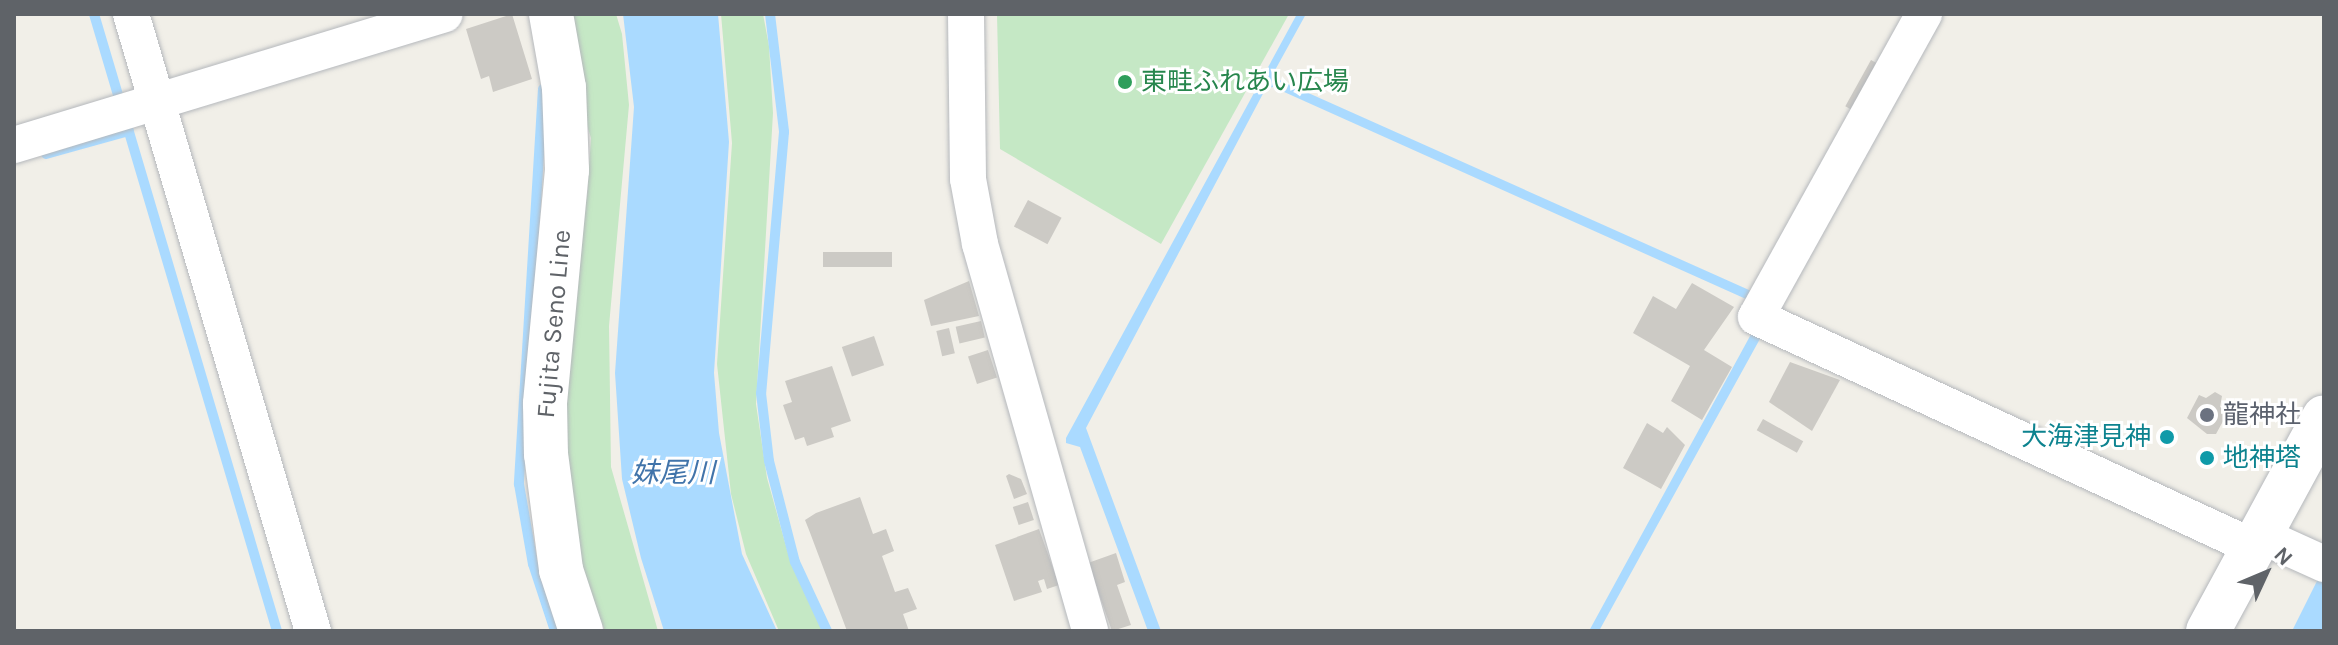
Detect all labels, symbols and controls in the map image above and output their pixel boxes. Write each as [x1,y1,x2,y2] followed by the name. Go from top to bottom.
[1141,66,1349,98] place label: 東畦ふれあい広場
[1116,73,1134,91] marker: 東畦ふれあい広場
[530,229,578,419] street label: Fujita Seno Line
[2223,399,2301,431] place label: 龍神社
[2198,406,2216,424] marker: 龍神社
[2021,421,2151,453] place label: 大海津見神
[2158,428,2176,446] marker: 大海津見神
[2223,442,2301,474] place label: 地神塔
[2198,449,2216,467] marker: 地神塔
[631,456,715,490] water label: 妹尾川
[2226,533,2306,613] north arrow
[2268,542,2298,571] text: N

